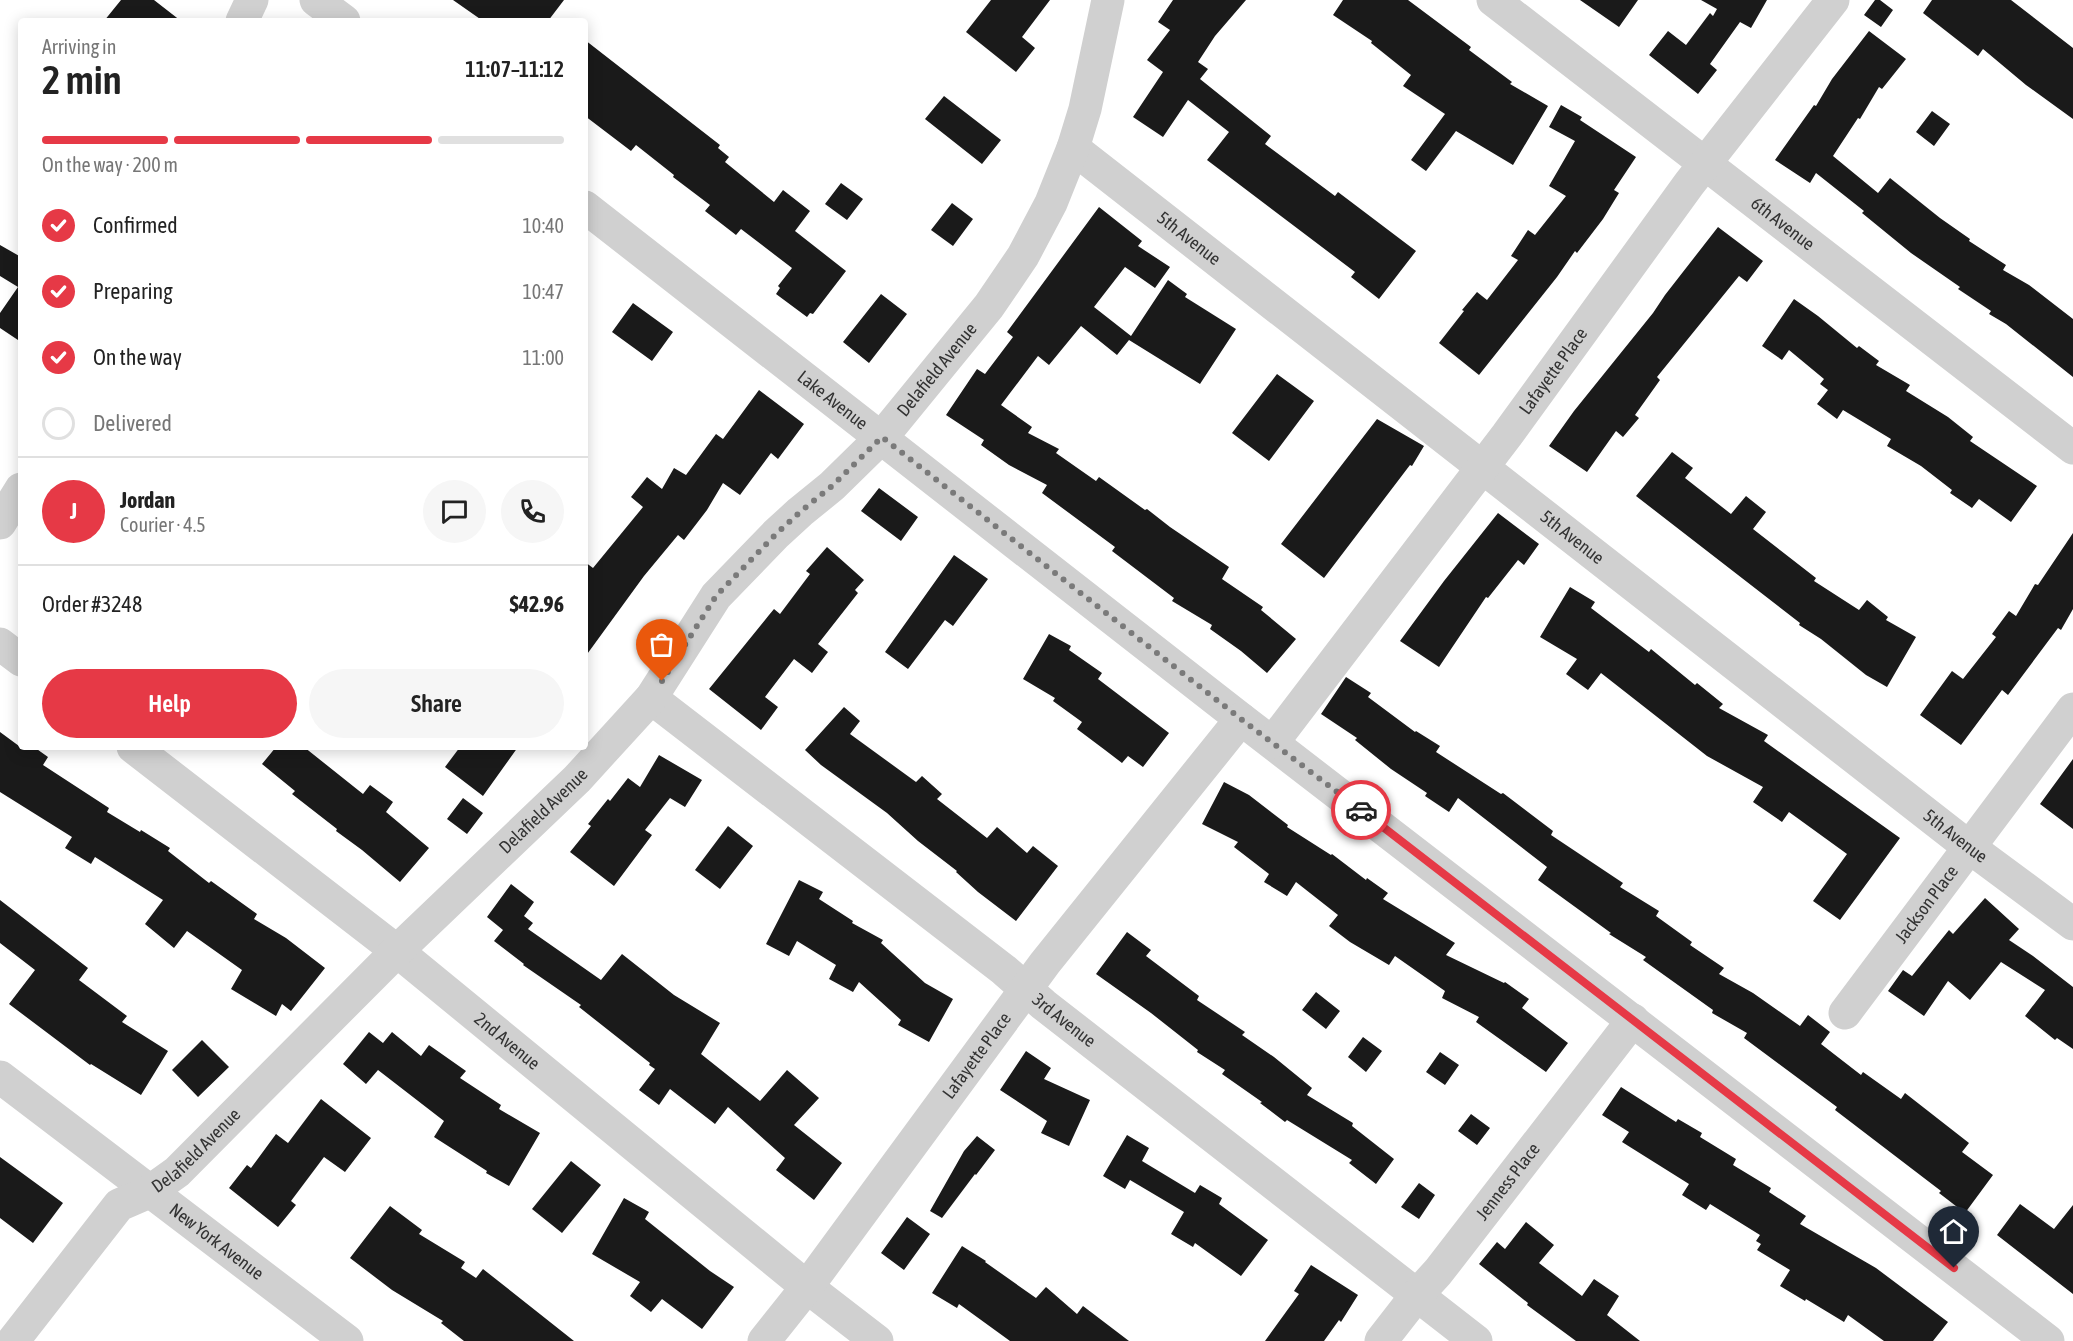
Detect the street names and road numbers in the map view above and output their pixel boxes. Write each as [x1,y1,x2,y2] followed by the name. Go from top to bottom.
[1747,192,1819,254] street label: 6th Avenue
[1153,207,1225,269] street label: 5th Avenue
[892,318,981,420] street label: Delafield Avenue
[1515,323,1591,418] street label: Lafayette Place
[793,366,872,434] street label: Lake Avenue
[1536,506,1608,568] street label: 5th Avenue
[495,764,592,858] street label: Delafield Avenue
[1920,805,1992,867] street label: 5th Avenue
[1890,861,1962,947] street label: Jackson Place
[1028,989,1100,1051] street label: 3rd Avenue
[471,1008,544,1074] street label: 2nd Avenue
[938,1008,1015,1103] street label: Lafayette Place
[147,1104,244,1197] street label: Delafield Avenue
[1471,1139,1544,1224] street label: Jenness Place
[166,1199,268,1284] street label: New York Avenue

